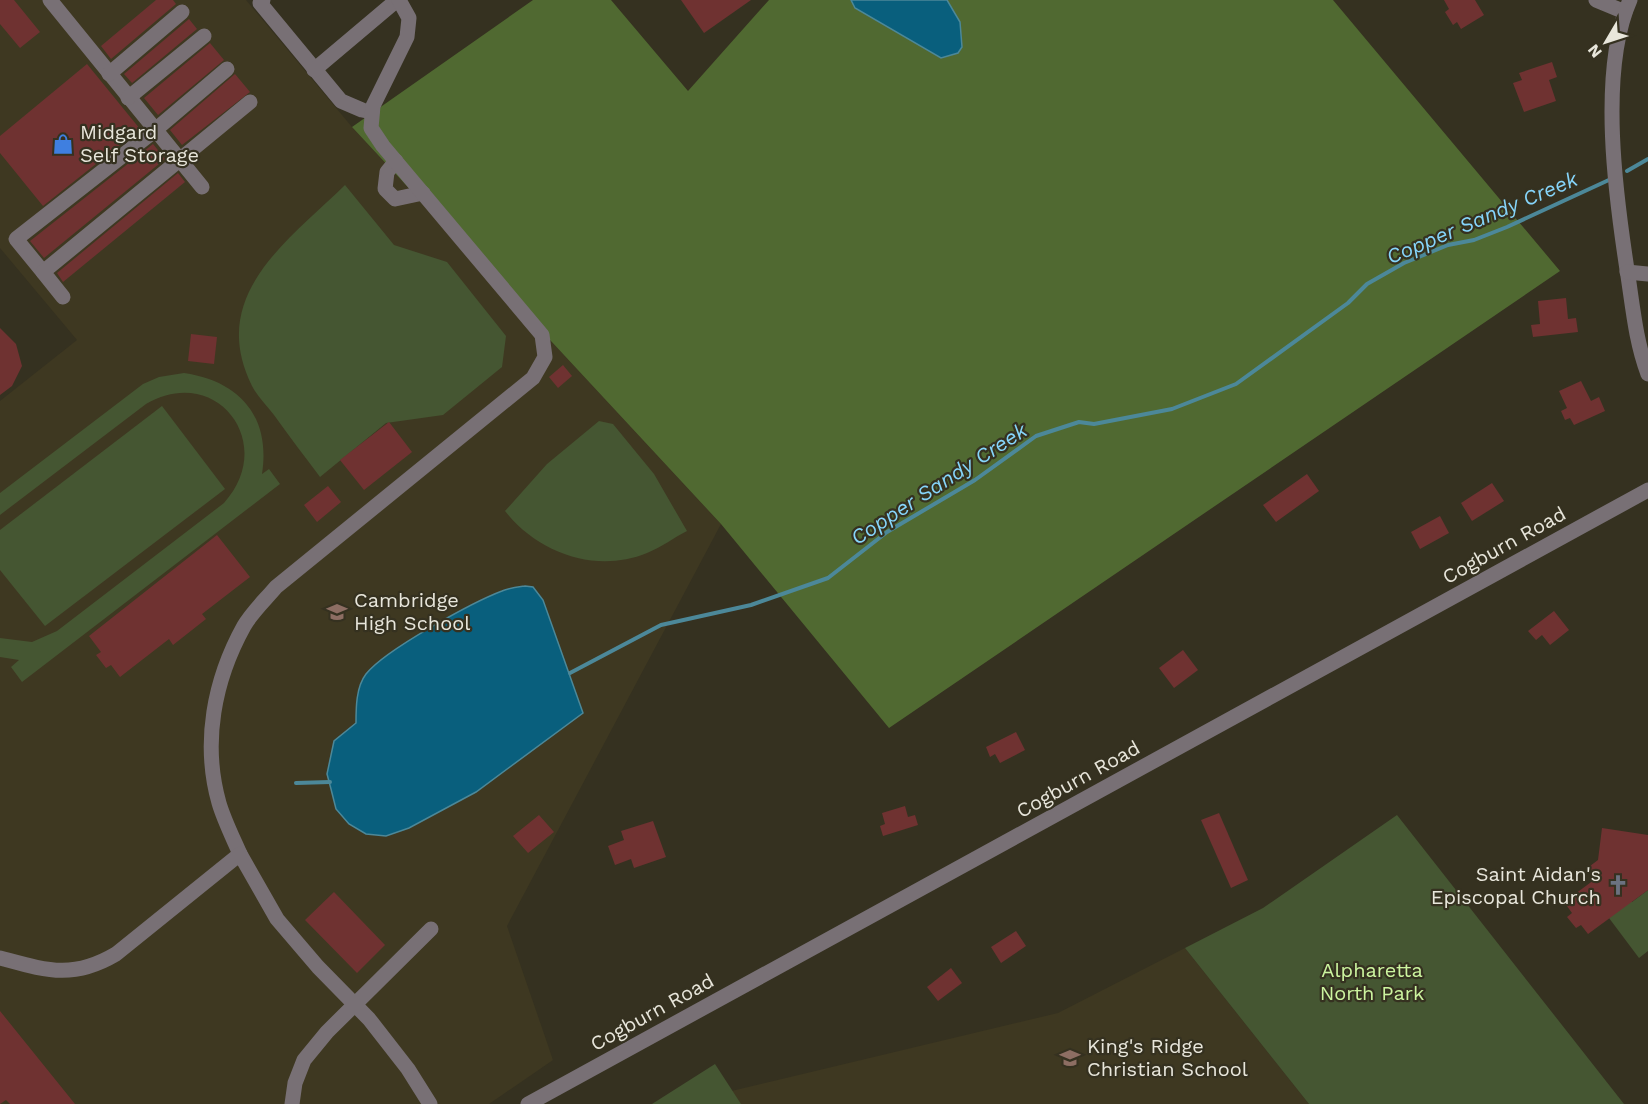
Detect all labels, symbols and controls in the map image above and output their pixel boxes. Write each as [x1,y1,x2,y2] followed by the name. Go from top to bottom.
[1576,12,1636,72] north arrow
[1584,41,1606,62] text: N
[80,120,199,167] place label: Midgard Self Storage
[51,132,75,156] shop icon: Midgard Self Storage
[1382,166,1582,269] water label: Copper Sandy Creek
[846,417,1032,550] water label: Copper Sandy Creek
[1438,501,1570,589] street label: Cogburn Road
[354,588,470,635] place label: Cambridge High School
[325,600,349,624] school or university icon: Cambridge High School
[1012,735,1144,823] street label: Cogburn Road
[1431,862,1601,909] place label: Saint Aidan's Episcopal Church
[1606,873,1630,897] church icon: Saint Aidan's Episcopal Church
[1320,958,1424,1005] park label: Alpharetta North Park
[586,968,718,1056] street label: Cogburn Road
[1087,1034,1248,1081] place label: King's Ridge Christian School
[1058,1046,1082,1070] school or university icon: King's Ridge Christian School

